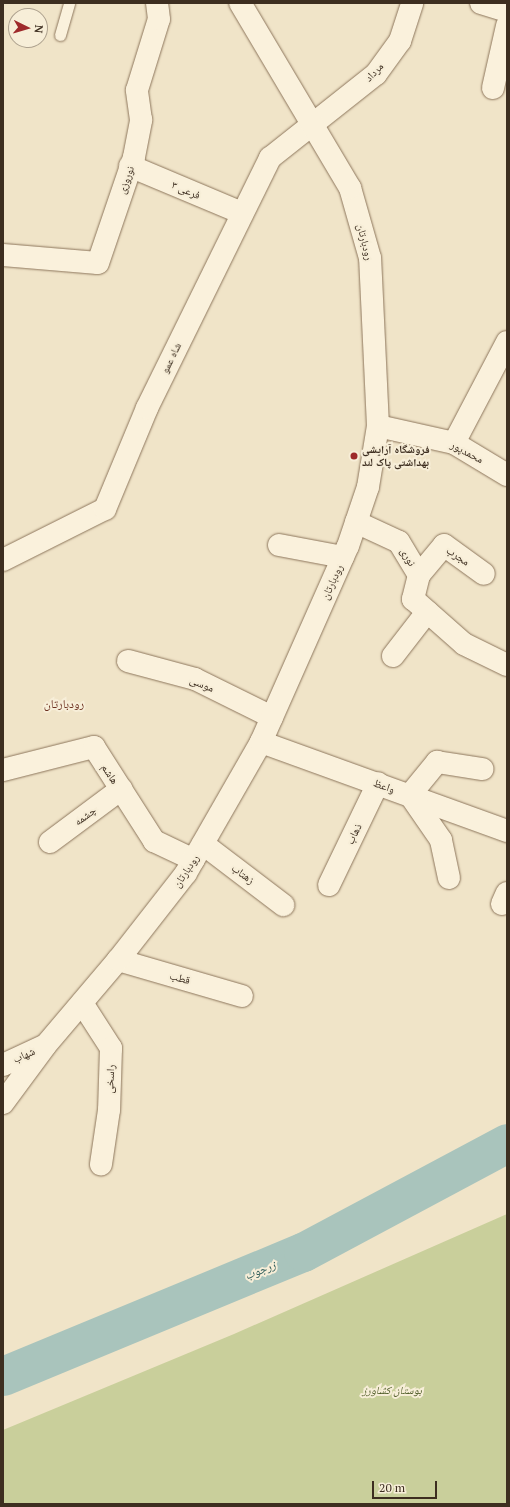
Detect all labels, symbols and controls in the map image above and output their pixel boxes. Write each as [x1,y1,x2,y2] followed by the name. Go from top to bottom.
[8,8,48,48] north arrow
[32,24,46,34] text: N
[362,60,386,84] street label: مرداد
[115,164,137,196] street label: نوروزی
[170,178,202,202] street label: فرعی ۳
[354,222,376,262] street label: رودبارتان
[158,341,184,375] street label: شاه عمو
[448,438,486,466] street label: محمدپور
[362,443,430,469] place label: فروشگاه آرایشی بهداشتی پاک لند
[349,451,359,461] marker: فروشگاه آرایشی بهداشتی پاک لند
[444,543,472,569] street label: مجرب
[397,545,419,569] street label: نوری
[318,562,346,602] street label: رودبارتان
[188,673,216,695] street label: موسی
[44,697,84,711] district label: رودبارتان
[99,761,121,787] street label: هاشم
[371,776,397,796] street label: واعظ
[72,804,98,828] street label: چشمه
[343,821,365,847] street label: ذهاب
[170,852,202,890] street label: رودبارتان
[229,861,257,887] street label: زهتاب
[168,969,192,987] street label: قطب
[11,1044,37,1066] street label: شهاب
[103,1064,117,1094] street label: راسخی
[243,1257,277,1283] water label: زرجوب
[362,1383,422,1397] park label: بوستان کشاورز
[374,1473,439,1499] scale bar
[379,1480,405,1495] text: 20 m

